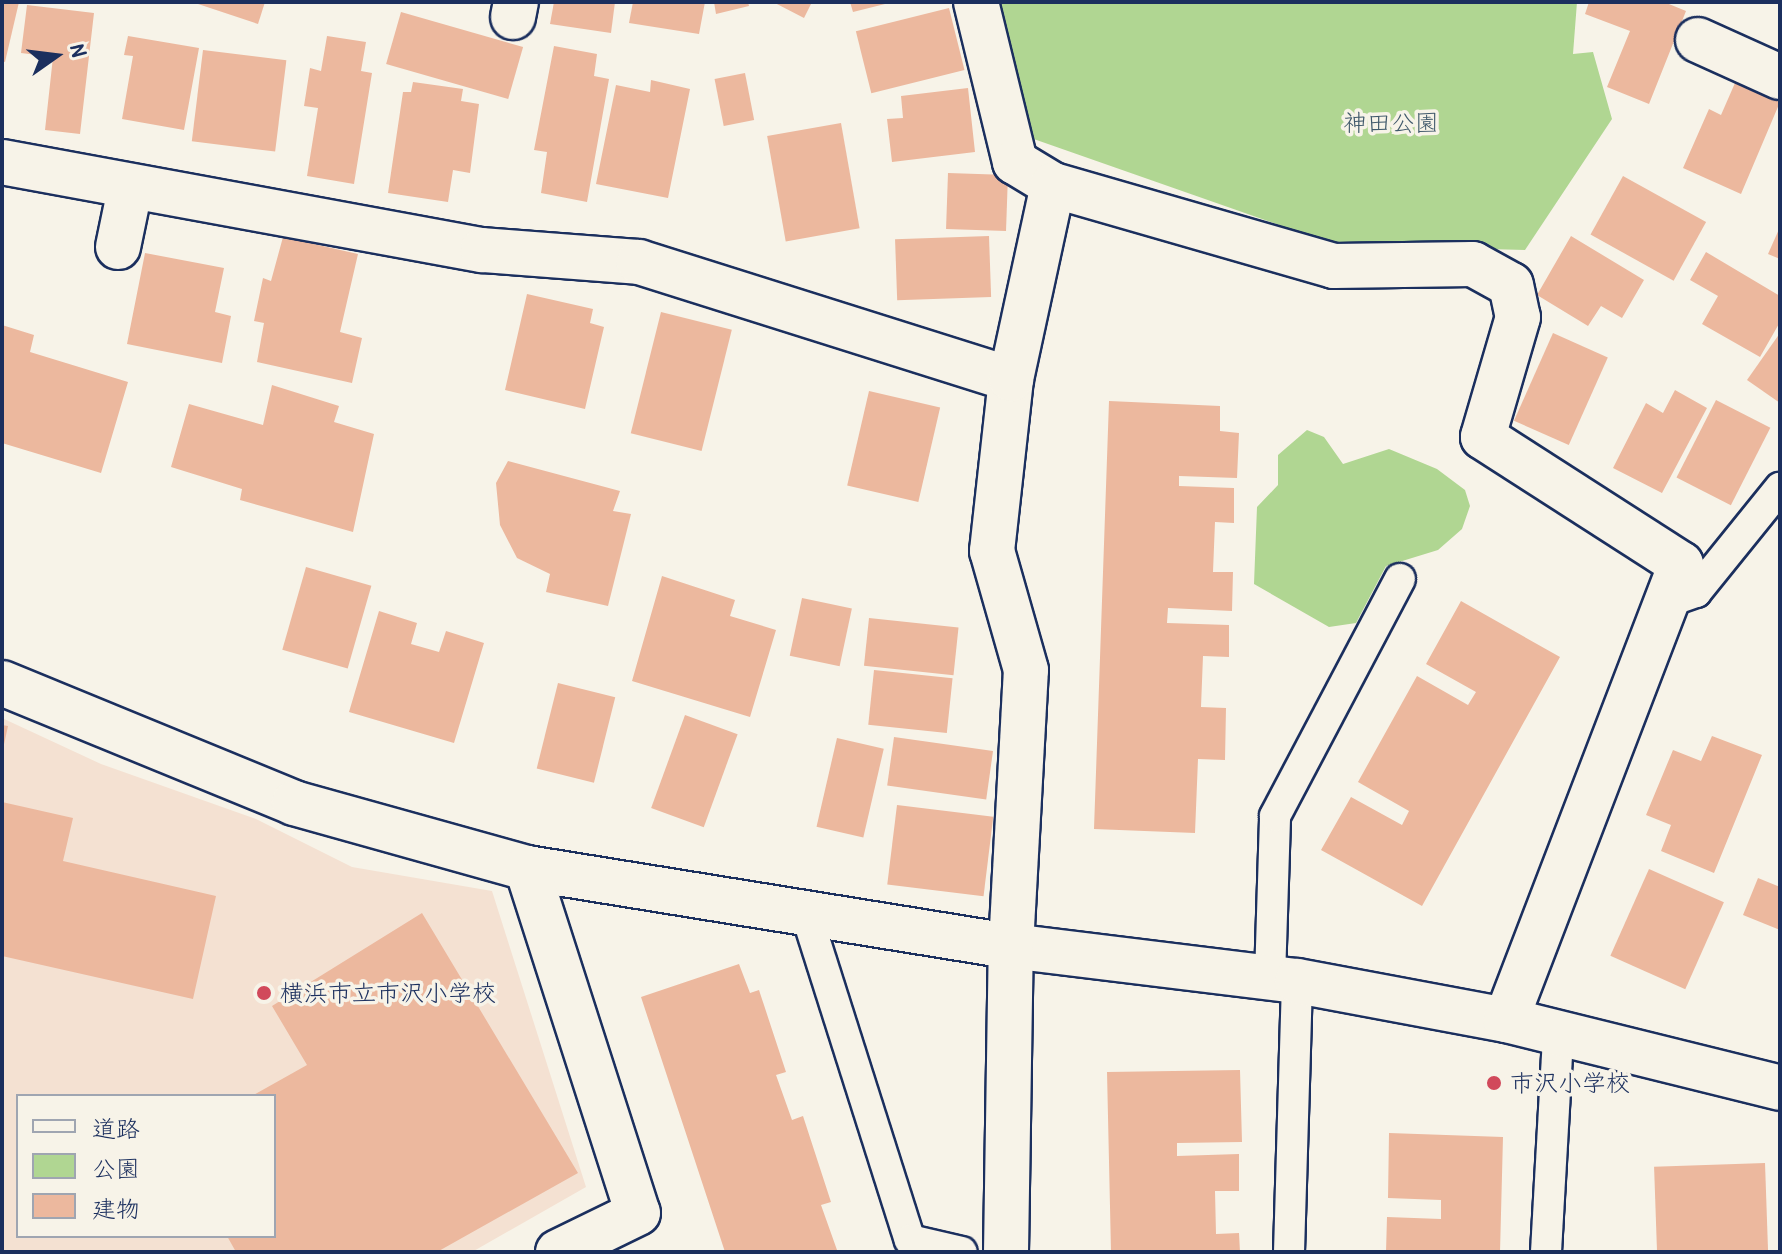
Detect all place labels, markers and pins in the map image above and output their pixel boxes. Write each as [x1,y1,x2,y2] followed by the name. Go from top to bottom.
[280,979,496,1007] place label: 横浜市立市沢小学校
[255,984,273,1002] marker: 横浜市立市沢小学校
[1510,1069,1630,1097] place label: 市沢小学校
[1485,1074,1503,1092] marker: 市沢小学校

